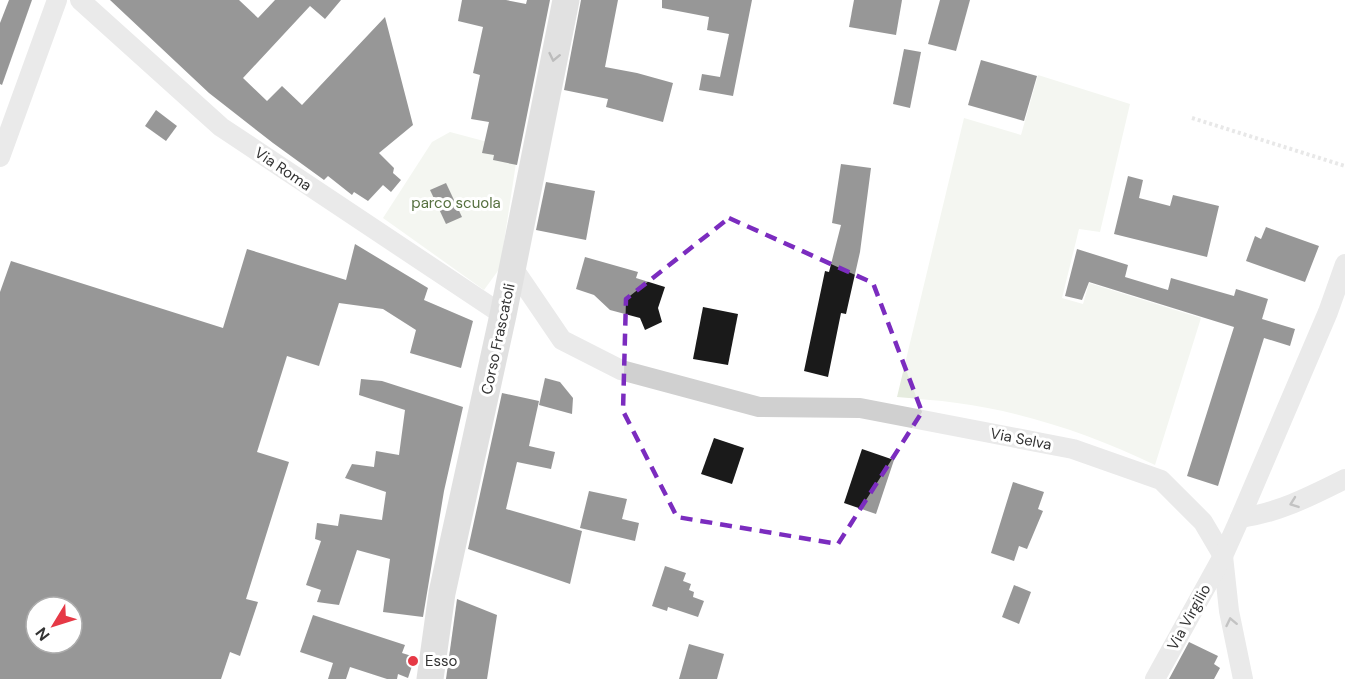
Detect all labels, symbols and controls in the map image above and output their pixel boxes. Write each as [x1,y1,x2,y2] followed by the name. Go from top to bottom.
[548,52,561,62] one-way arrow
[251,143,315,195] street label: Via Roma
[411,193,501,213] park label: parco scuola
[476,282,520,396] street label: Corso Frascatoli
[989,423,1053,455] street label: Via Selva
[1289,495,1300,508] one-way arrow
[1163,580,1215,654] street label: Via Virgilio
[24,595,84,655] north arrow
[1226,617,1239,627] one-way arrow
[31,623,54,645] text: N
[425,651,458,671] place label: Esso
[406,654,420,668] marker: Esso

